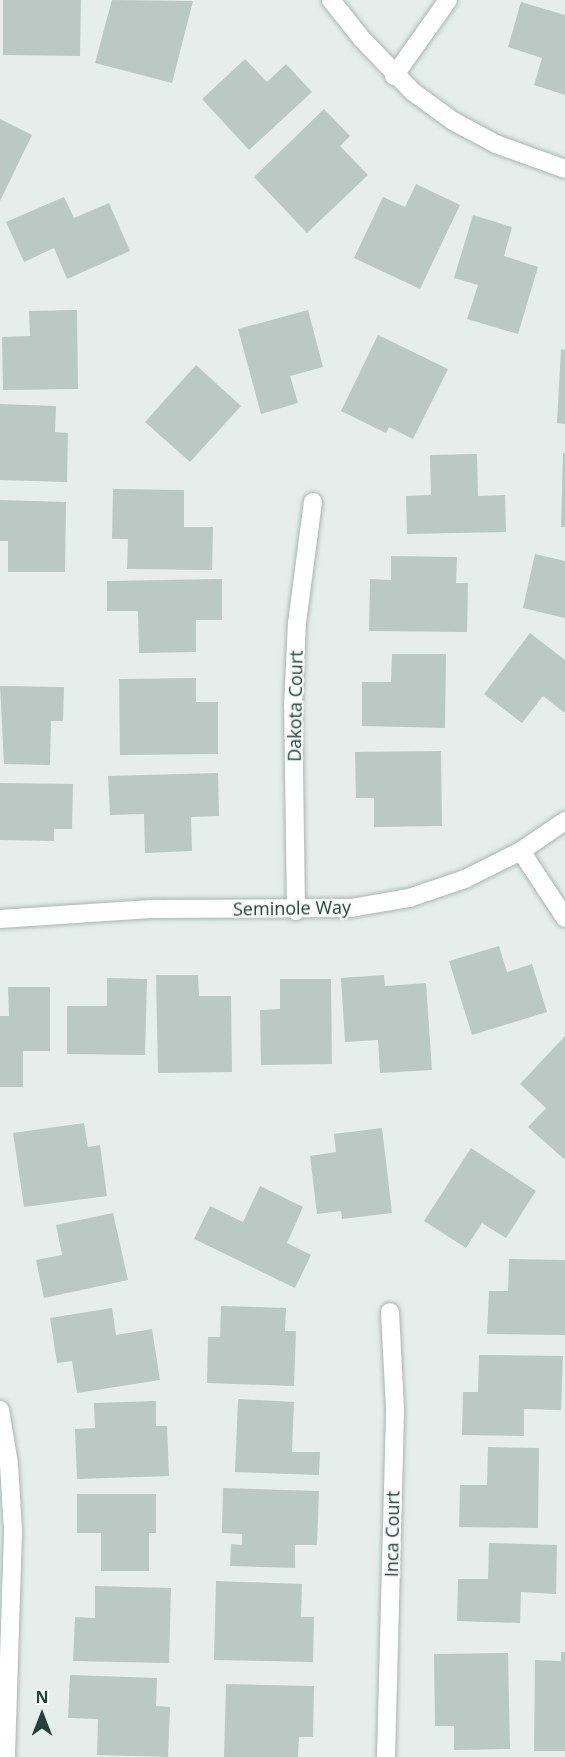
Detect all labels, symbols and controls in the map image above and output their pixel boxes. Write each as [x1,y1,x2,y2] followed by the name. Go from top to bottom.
[283,650,307,762] street label: Dakota Court
[233,896,351,920] street label: Seminole Way
[380,1491,404,1577] street label: Inca Court
[12,1685,72,1745] north arrow
[35,1686,49,1708] text: N

